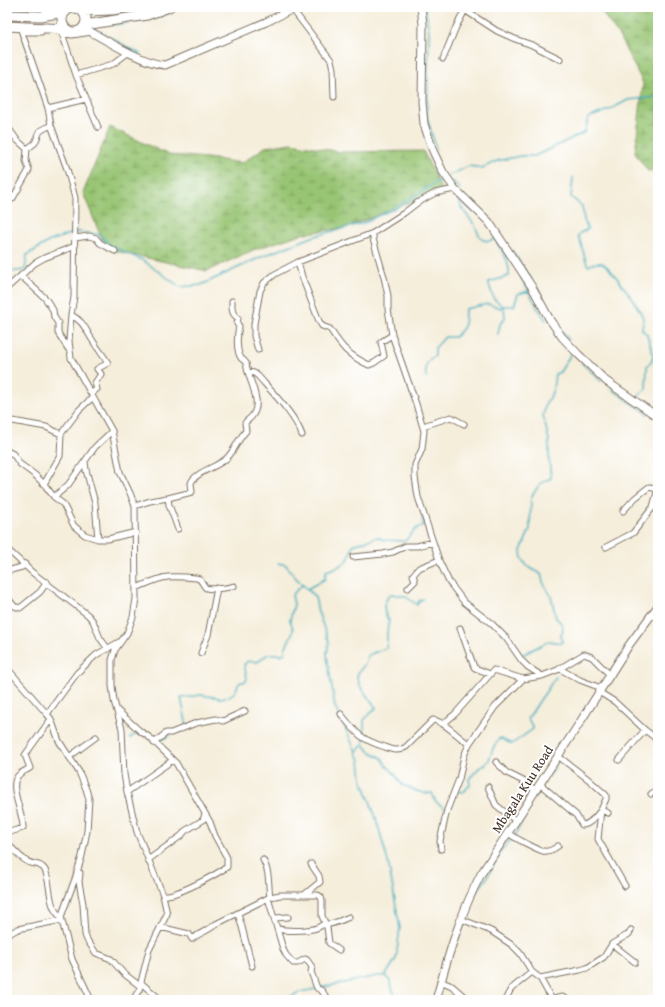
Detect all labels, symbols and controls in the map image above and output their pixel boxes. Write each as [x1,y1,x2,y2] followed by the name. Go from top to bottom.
[487,742,558,837] street label: Mbagala Kuu Road

